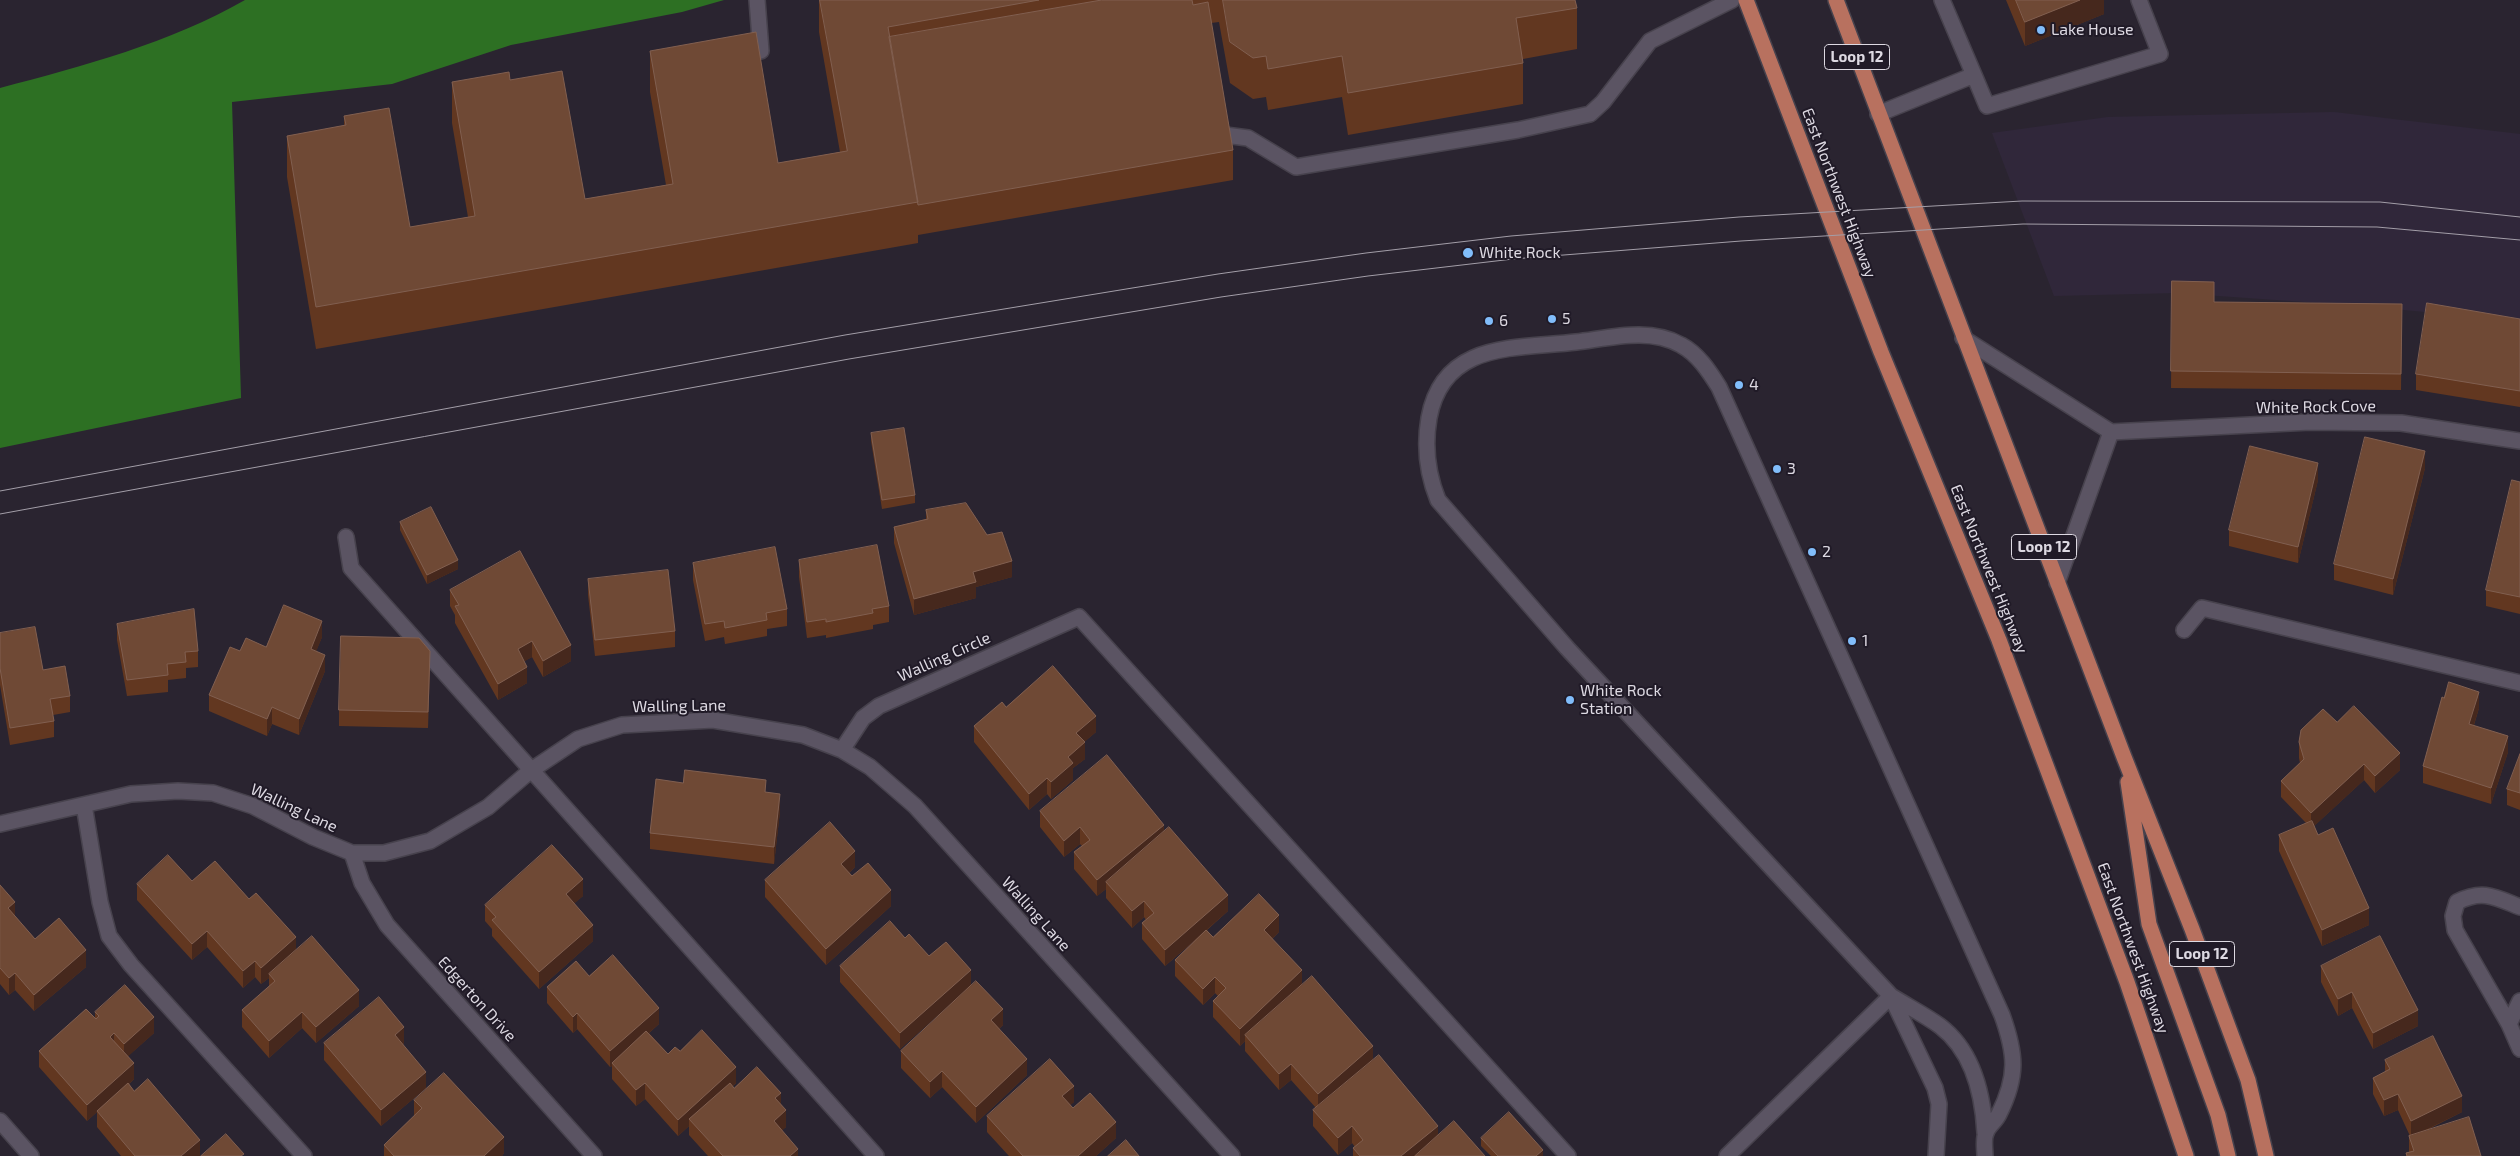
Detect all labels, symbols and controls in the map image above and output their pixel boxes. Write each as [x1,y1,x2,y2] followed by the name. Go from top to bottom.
[2051,20,2134,40] place label: Lake House
[2035,24,2047,36] marker: Lake House
[1824,44,1890,70] road number: Loop 12
[1798,105,1880,281] street label: East Northwest Highway
[1479,243,1561,263] place label: White Rock
[1461,246,1475,260] marker: White Rock
[1562,309,1571,329] place label: 5
[1499,311,1508,331] place label: 6
[1546,313,1558,325] marker: 5
[1483,315,1495,327] marker: 6
[1749,375,1759,395] place label: 4
[1733,379,1745,391] marker: 4
[2256,396,2376,418] street label: White Rock Cove
[1787,459,1796,479] place label: 3
[1771,463,1783,475] marker: 3
[1946,482,2032,656] street label: East Northwest Highway
[2012,534,2076,560] road number: Loop 12
[1822,542,1831,562] place label: 2
[1806,546,1818,558] marker: 2
[895,628,993,686] street label: Walling Circle
[1862,631,1868,651] place label: 1
[1846,635,1858,647] marker: 1
[1580,681,1662,719] place label: White Rock Station
[1564,694,1576,706] marker: White Rock Station
[632,696,726,716] street label: Walling Lane
[247,779,341,837] street label: Walling Lane
[2093,860,2173,1036] street label: East Northwest Highway
[997,873,1075,955] street label: Walling Lane
[2170,942,2234,966] road number: Loop 12
[434,952,520,1046] street label: Edgerton Drive

